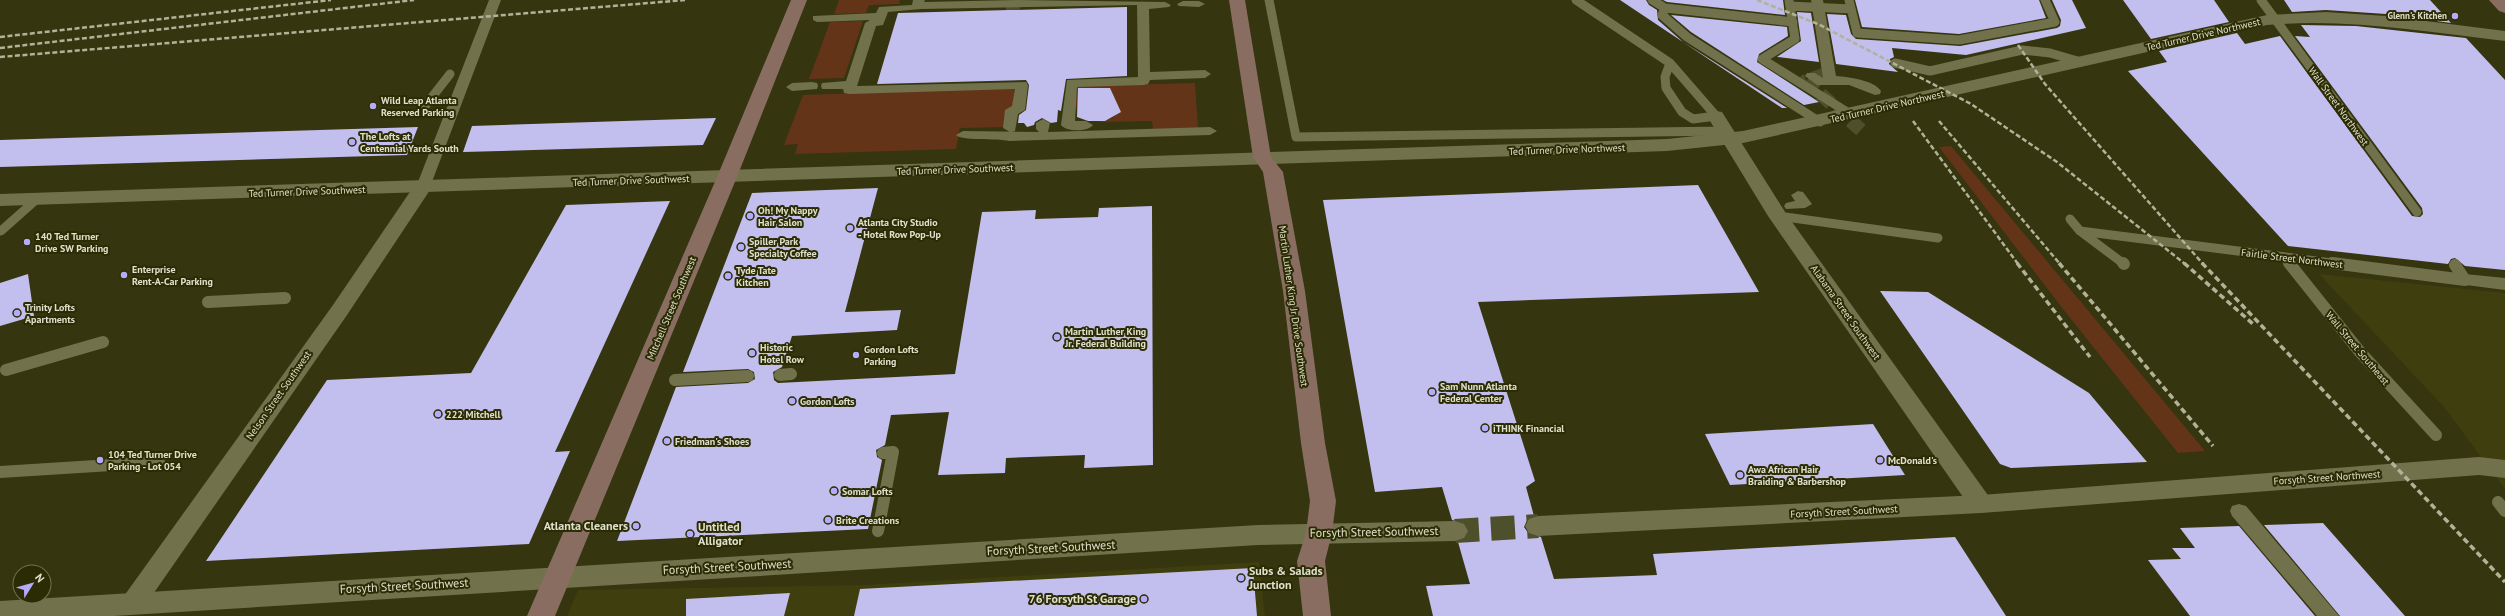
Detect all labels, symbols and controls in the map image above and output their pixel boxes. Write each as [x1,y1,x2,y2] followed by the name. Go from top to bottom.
[2387,10,2447,21] place label: Glenn's Kitchen
[2450,11,2460,21] marker: Glenn's Kitchen
[2145,15,2262,54] street label: Ted Turner Drive Northwest
[2306,64,2372,149] street label: Wall Street Northwest
[1829,87,1946,126] street label: Ted Turner Drive Northwest
[381,94,457,119] place label: Wild Leap Atlanta Reserved Parking
[368,101,378,111] marker: Wild Leap Atlanta Reserved Parking
[360,130,459,155] place label: The Lofts at Centennial Yards South
[347,137,357,147] marker: The Lofts at Centennial Yards South
[1508,141,1626,158] street label: Ted Turner Drive Northwest
[896,161,1014,178] street label: Ted Turner Drive Southwest
[572,172,690,189] street label: Ted Turner Drive Southwest
[248,183,366,200] street label: Ted Turner Drive Southwest
[758,204,818,229] place label: Oh! My Nappy Hair Salon
[745,211,755,221] marker: Oh! My Nappy Hair Salon
[858,216,942,241] place label: Atlanta City Studio - Hotel Row Pop-Up
[845,223,855,233] marker: Atlanta City Studio - Hotel Row Pop-Up
[1276,225,1311,388] street label: Martin Luther King Jr Drive Southwest
[35,230,108,255] place label: 140 Ted Turner Drive SW Parking
[749,235,817,260] place label: Spiller Park Specialty Coffee
[22,237,32,247] marker: 140 Ted Turner Drive SW Parking
[736,242,746,252] marker: Spiller Park Specialty Coffee
[2240,246,2344,271] street label: Fairlie Street Northwest
[644,254,699,362] street label: Mitchell Street Southwest
[1808,262,1884,363] street label: Alabama Street Southwest
[132,263,213,288] place label: Enterprise Rent-A-Car Parking
[736,264,776,289] place label: Tyde Tate Kitchen
[119,270,129,280] marker: Enterprise Rent-A-Car Parking
[723,271,733,281] marker: Tyde Tate Kitchen
[25,301,75,326] place label: Trinity Lofts Apartments
[12,308,22,318] marker: Trinity Lofts Apartments
[2323,309,2393,388] street label: Wall Street Southeast
[1064,325,1146,350] place label: Martin Luther King Jr. Federal Building
[1052,332,1062,342] marker: Martin Luther King Jr. Federal Building
[760,341,805,366] place label: Historic Hotel Row
[864,343,919,368] place label: Gordon Lofts Parking
[243,348,314,442] street label: Nelson Street Southwest
[747,348,757,358] marker: Historic Hotel Row
[851,350,861,360] marker: Gordon Lofts Parking
[1440,380,1517,405] place label: Sam Nunn Atlanta Federal Center
[1427,387,1437,397] marker: Sam Nunn Atlanta Federal Center
[800,395,855,408] place label: Gordon Lofts
[787,396,797,406] marker: Gordon Lofts
[446,408,500,421] place label: 222 Mitchell
[433,409,443,419] marker: 222 Mitchell
[1493,422,1564,435] place label: iTHINK Financial
[1480,423,1490,433] marker: iTHINK Financial
[675,435,749,448] place label: Friedman's Shoes
[662,436,672,446] marker: Friedman's Shoes
[108,448,197,473] place label: 104 Ted Turner Drive Parking - Lot 054
[1888,454,1937,467] place label: McDonald's
[95,455,105,465] marker: 104 Ted Turner Drive Parking - Lot 054
[1875,455,1885,465] marker: McDonald's
[1748,463,1847,488] place label: Awa African Hair Braiding & Barbershop
[2273,467,2382,488] street label: Forsyth Street Northwest
[1735,470,1745,480] marker: Awa African Hair Braiding & Barbershop
[842,485,893,498] place label: Somar Lofts
[829,486,839,496] marker: Somar Lofts
[1790,502,1899,521] street label: Forsyth Street Southwest
[836,514,899,527] place label: Brite Creations
[823,515,833,525] marker: Brite Creations
[544,518,628,533] place label: Atlanta Cleaners
[698,519,744,548] place label: Untitled Alligator
[631,521,641,531] marker: Atlanta Cleaners
[1309,523,1439,540] street label: Forsyth Street Southwest
[685,529,695,539] marker: Untitled Alligator
[986,537,1116,558] street label: Forsyth Street Southwest
[662,556,792,577] street label: Forsyth Street Southwest
[1248,563,1322,592] place label: Subs & Salads Junction
[12,564,52,604] north arrow
[32,571,48,585] text: N
[1236,573,1246,583] marker: Subs & Salads Junction
[339,575,469,596] street label: Forsyth Street Southwest
[1029,591,1136,606] place label: 76 Forsyth St Garage
[1139,594,1149,604] marker: 76 Forsyth St Garage

